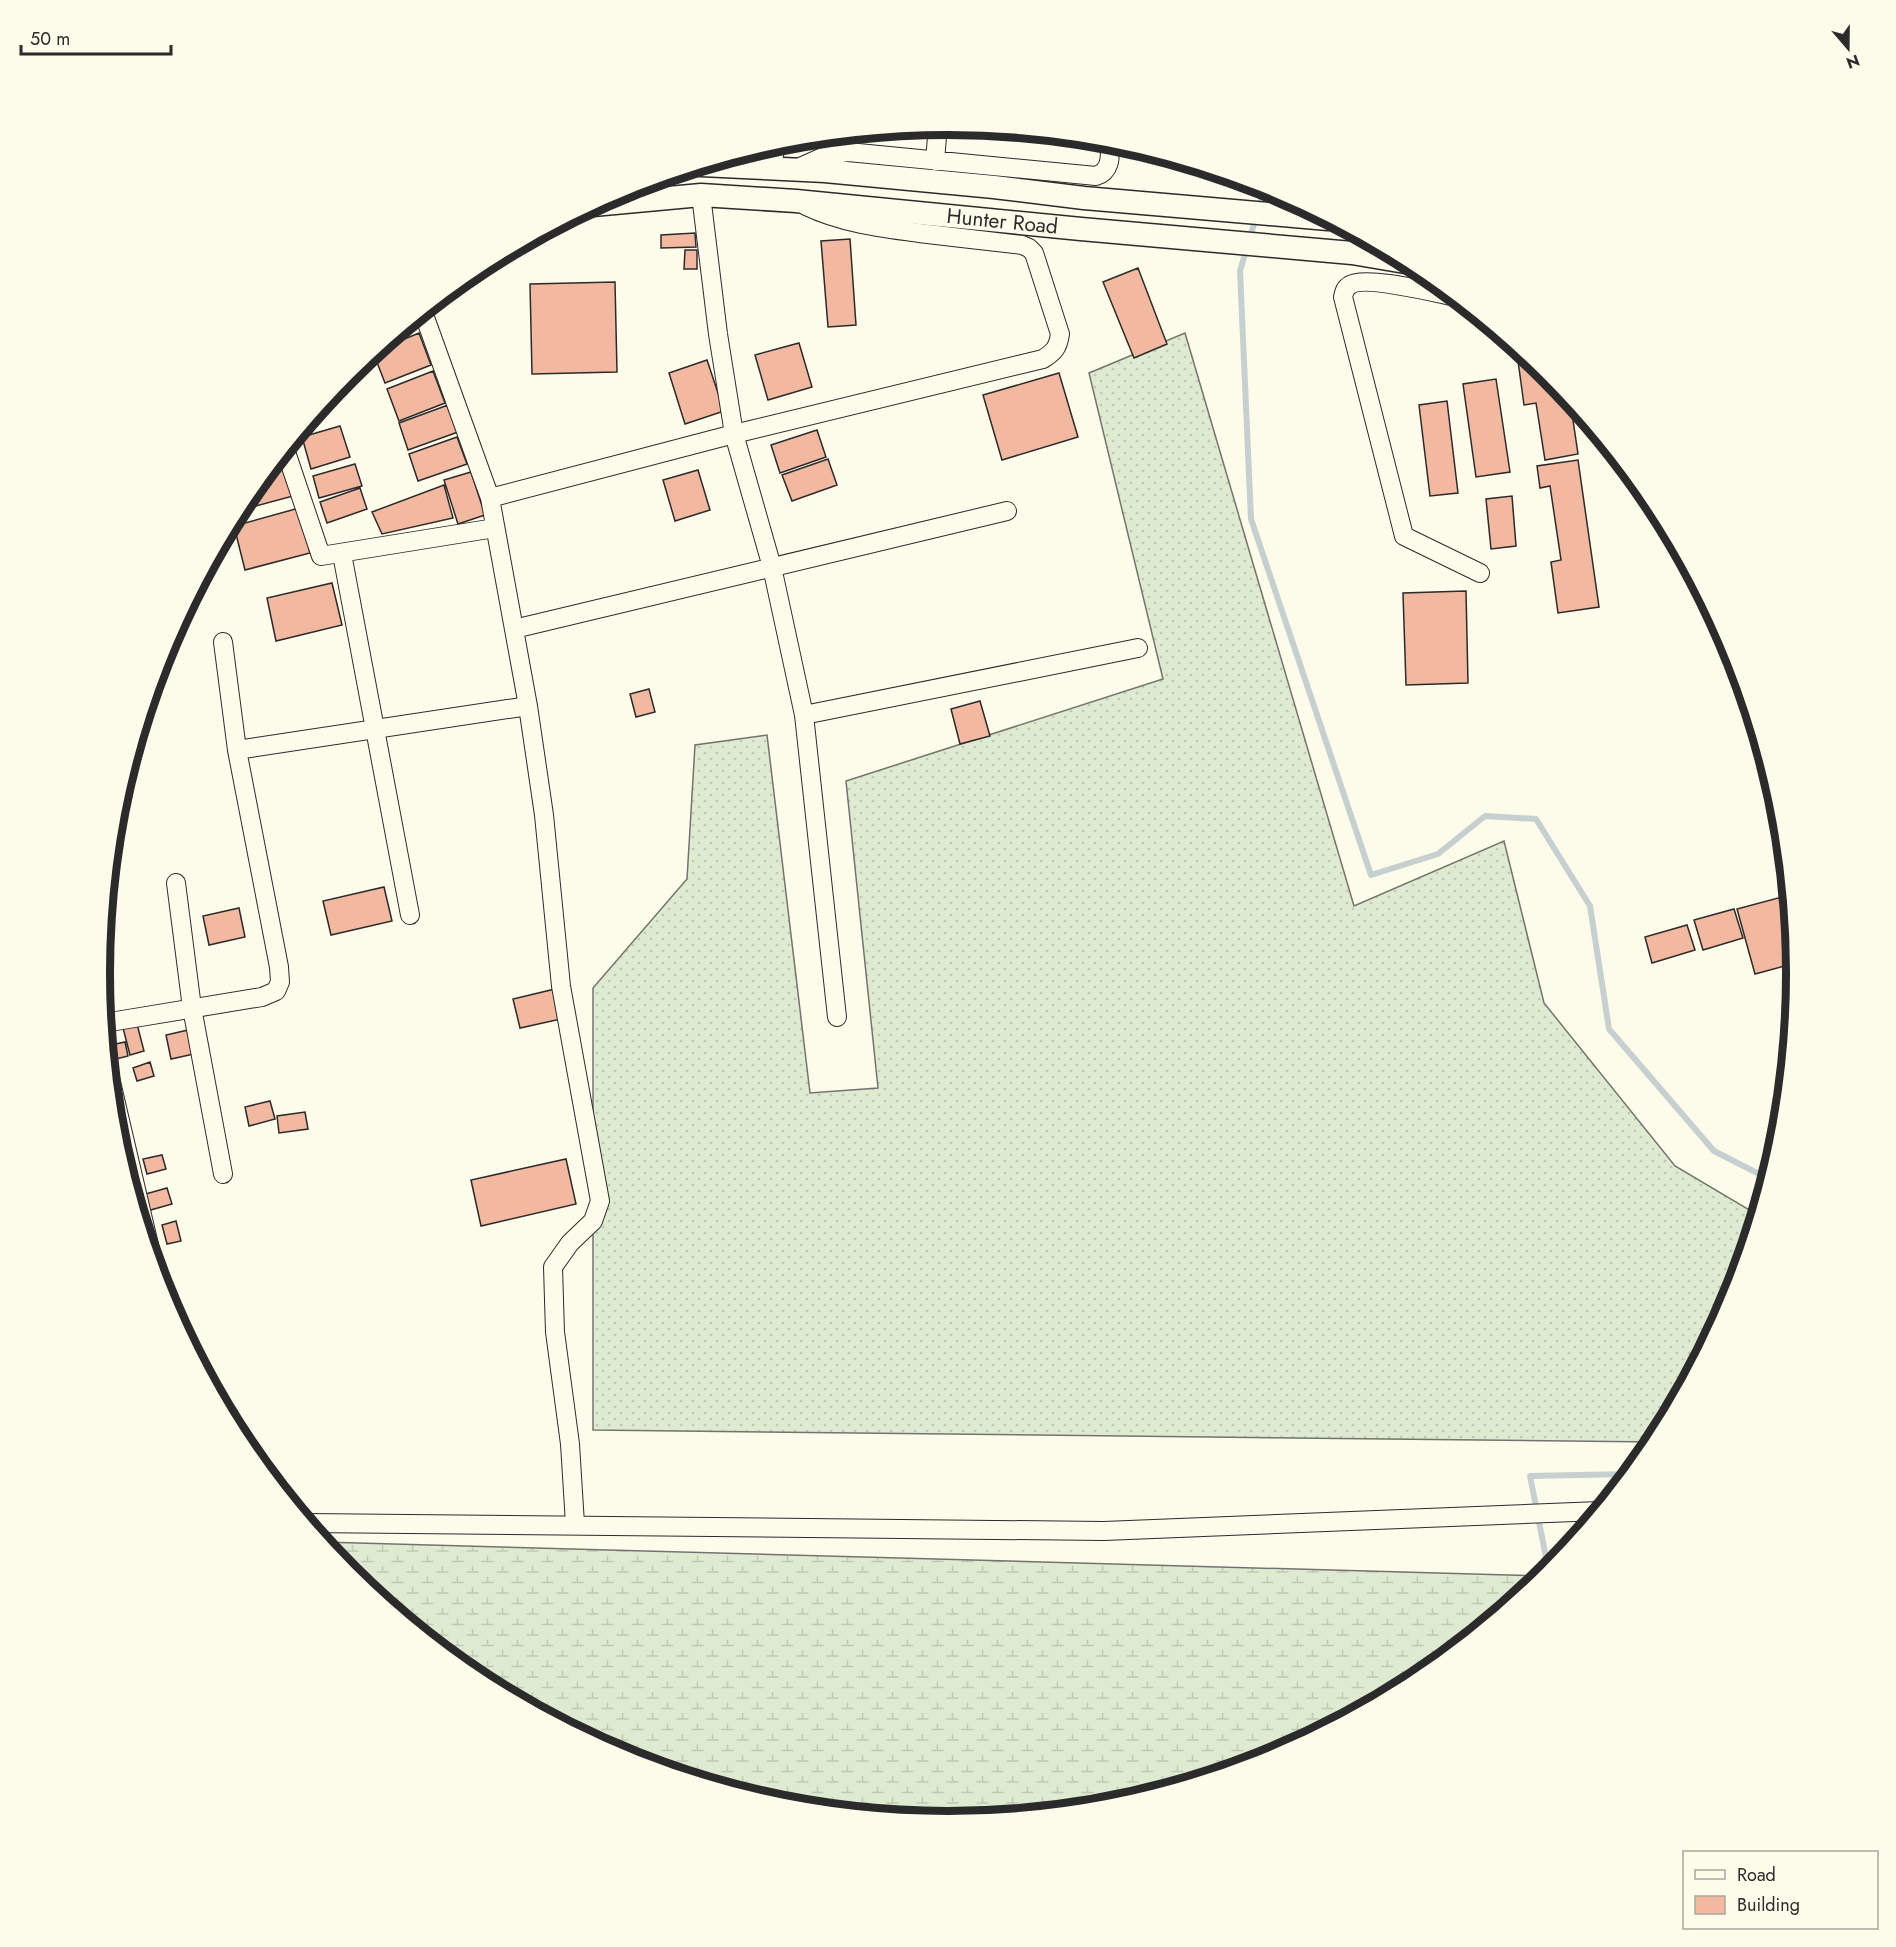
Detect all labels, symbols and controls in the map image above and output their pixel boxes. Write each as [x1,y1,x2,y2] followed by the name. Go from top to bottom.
[21,18,171,56] scale bar
[1818,18,1878,78] north arrow
[30,26,70,52] text: 50 m
[1843,49,1863,75] text: N
[945,201,1059,242] street label: Hunter Road
[1683,1851,1878,1929] legend
[1737,1862,1776,1888] text: Road
[1737,1892,1800,1918] text: Building

